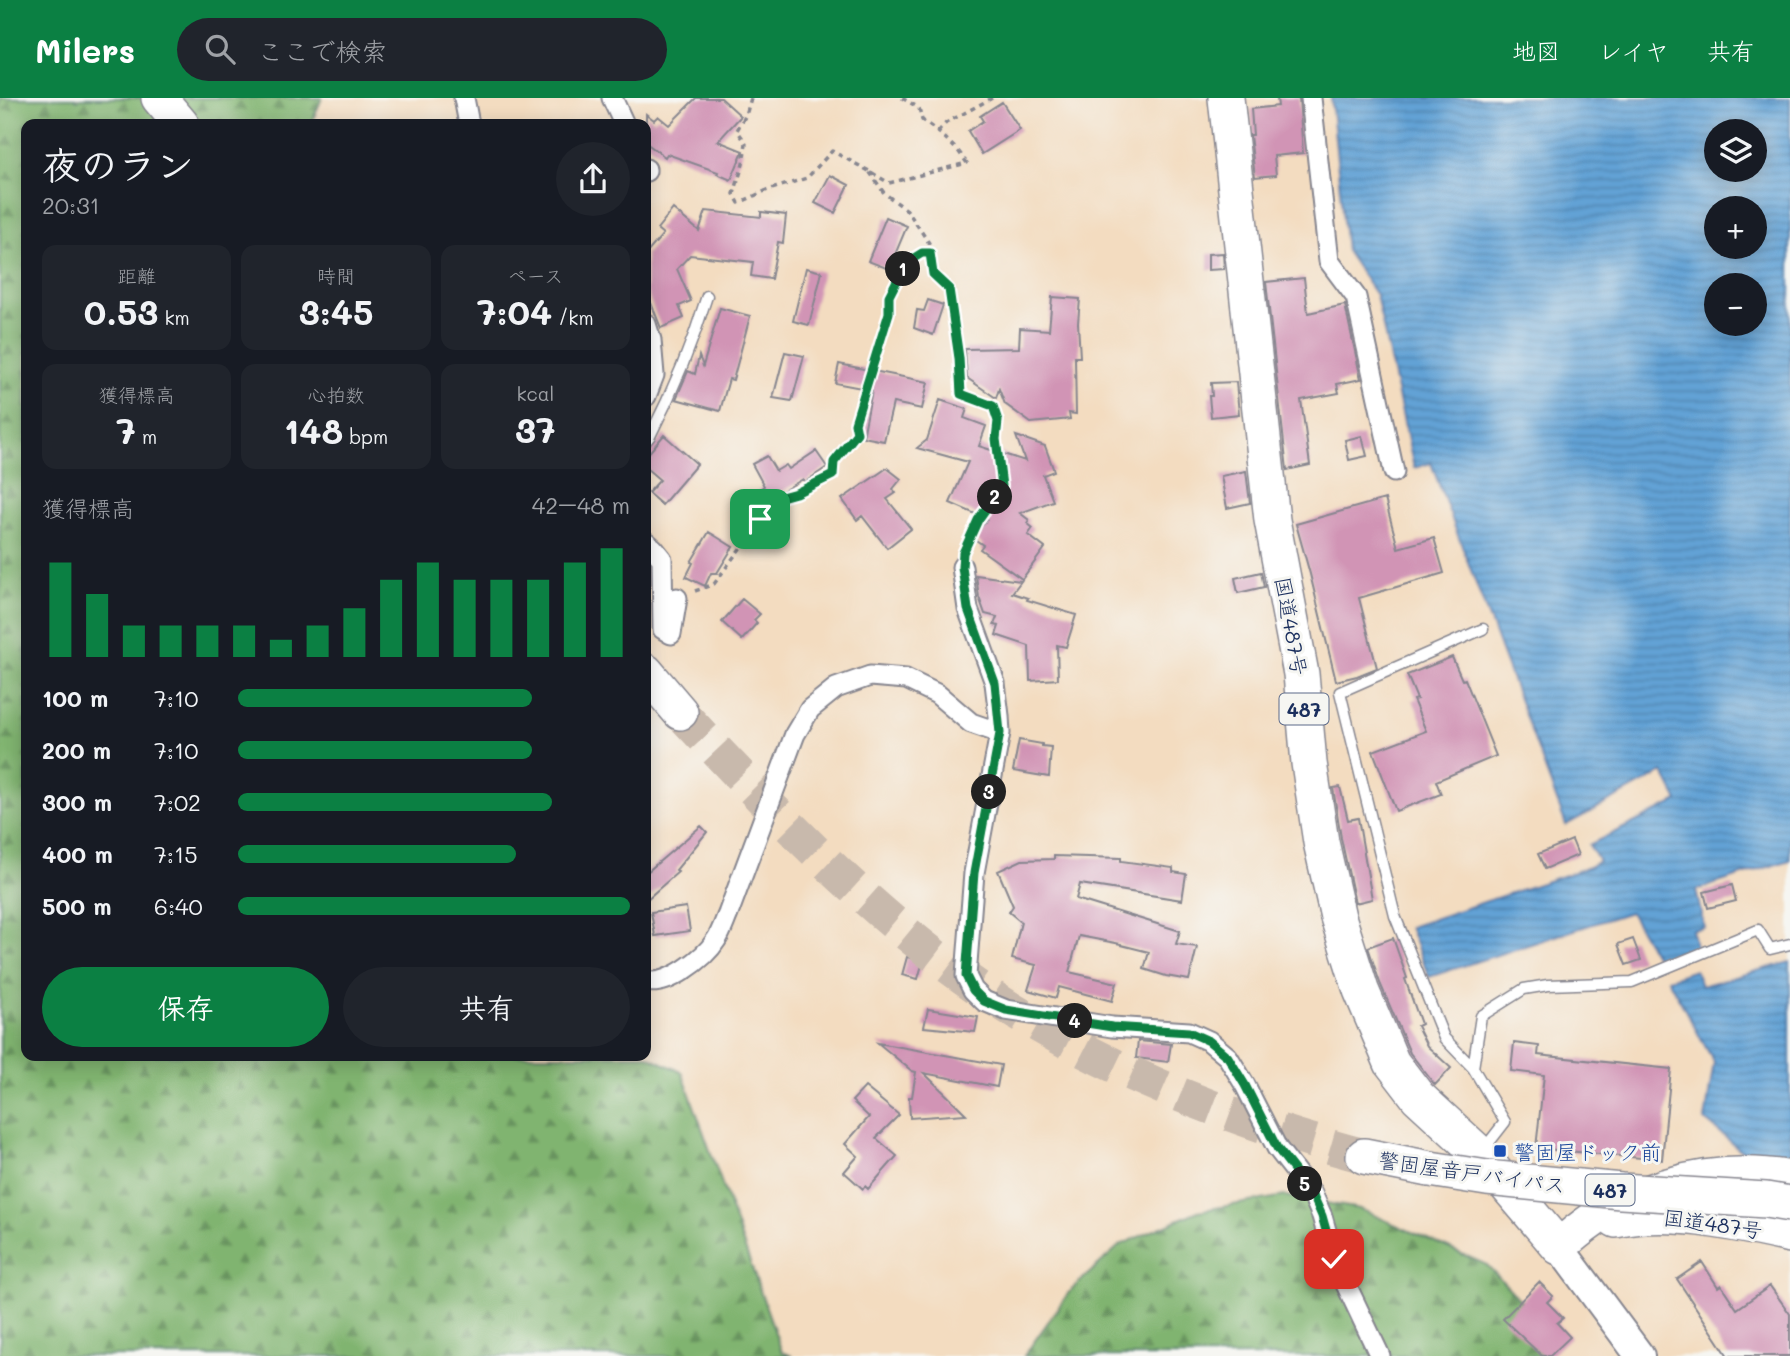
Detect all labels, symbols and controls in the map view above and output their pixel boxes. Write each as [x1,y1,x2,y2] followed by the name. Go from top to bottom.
[177,18,667,81] search box
[35,28,135,71] text: Milers
[201,30,239,68] icon: search
[257,34,387,68] text: ここで検索
[1512,35,1560,66] text: 地図
[1598,35,1669,66] text: レイヤ
[1707,35,1755,66] text: 共有
[1704,119,1767,336] map controls
[1704,119,1767,182] button: layers
[42,139,194,189] text: 夜のラン
[556,142,630,216] button: share
[42,190,100,220] text: 20:31
[1704,196,1767,259] button: +
[886,252,920,286] pin: 1
[898,256,907,281] text: 1
[118,263,156,288] text: 距離
[317,263,355,288] text: 時間
[507,263,563,288] text: ペース
[1704,273,1767,336] button: −
[84,288,158,334] text: 0.53
[299,288,373,334] text: 3:45
[477,288,552,334] text: 7:04
[158,305,190,330] text: km
[552,305,594,330] text: /km
[516,381,554,406] text: kcal
[99,382,175,407] text: 獲得標高
[307,382,365,407] text: 心拍数
[515,406,556,452] text: 37
[116,407,136,453] text: 7
[284,407,343,453] text: 148
[136,424,157,449] text: m
[343,424,388,449] text: bpm
[978,480,1012,514] pin: 2
[989,484,1000,509] text: 2
[730,489,790,549] pin
[532,490,630,520] text: 42–48 m
[42,493,134,523] text: 獲得標高
[741,500,779,538] icon: arrive
[1270,575,1314,677] street label: 国道487号
[42,683,108,713] text: 100 m
[154,683,198,713] text: 7:10
[1280,694,1328,724] road number: 487
[42,735,111,765] text: 200 m
[154,735,198,765] text: 7:10
[972,774,1006,810] pin: 3
[983,779,994,804] text: 3
[42,787,112,817] text: 300 m
[154,787,201,817] text: 7:02
[42,839,113,869] text: 400 m
[154,839,198,869] text: 7:15
[42,891,112,921] text: 500 m
[154,891,203,921] text: 6:40
[42,967,329,1047] button: 保存
[343,967,630,1047] button: 共有
[1058,1004,1092,1038] pin: 4
[1068,1008,1081,1033] text: 4
[1514,1138,1661,1165] place label: 警固屋ドック前
[1492,1143,1508,1159] marker: 警固屋ドック前
[1377,1146,1567,1198] street label: 警固屋音戸バイパス
[1288,1166,1322,1202] pin: 5
[1299,1171,1310,1196] text: 5
[1586,1174,1634,1206] road number: 487
[1662,1203,1764,1243] street label: 国道487号
[1304,1229,1364,1289] pin
[1315,1240,1353,1278] icon: check

